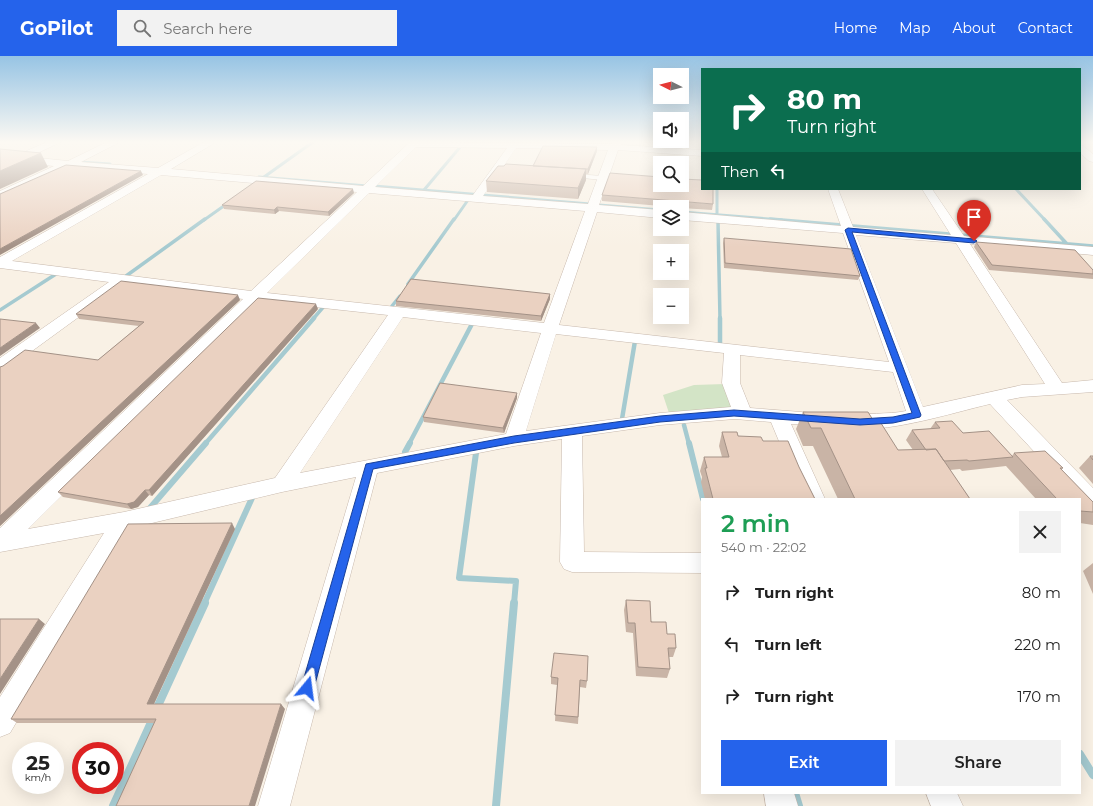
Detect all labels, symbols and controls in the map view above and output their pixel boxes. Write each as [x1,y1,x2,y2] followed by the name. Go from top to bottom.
[117,10,397,46] search box
[20,17,93,40] text: GoPilot
[131,17,153,39] icon: search
[163,19,252,38] text: Search here
[834,19,877,37] text: Home
[899,19,930,37] text: Map
[952,19,996,37] text: About
[1018,19,1073,37] text: Contact
[653,68,689,104] north arrow
[653,68,689,324] map controls
[787,82,862,116] text: 80 m
[721,84,773,136] icon: right
[653,112,689,148] button: sound
[787,116,877,138] text: Turn right
[653,156,689,192] button: search
[767,160,789,182] icon: left
[721,162,759,181] text: Then
[653,200,689,236] button: layers
[957,200,991,241] pin
[963,206,985,228] icon: arrive
[653,244,689,280] button: +
[653,288,689,324] button: −
[721,509,790,538] text: 2 min
[1019,511,1061,553] button: close
[721,539,806,555] text: 540 m · 22:02
[721,581,743,603] icon: right
[755,583,834,602] text: Turn right
[1022,583,1061,602] text: 80 m
[721,633,743,655] icon: left
[755,635,822,654] text: Turn left
[1014,635,1061,654] text: 220 m
[286,667,328,709] position arrow
[721,685,743,707] icon: right
[755,687,834,706] text: Turn right
[1017,687,1061,706] text: 170 m
[721,740,887,786] button: Exit
[895,740,1061,786] button: Share
[72,742,124,794] speed limit sign: 30
[26,751,50,775] text: 25
[25,771,51,784] text: km/h

